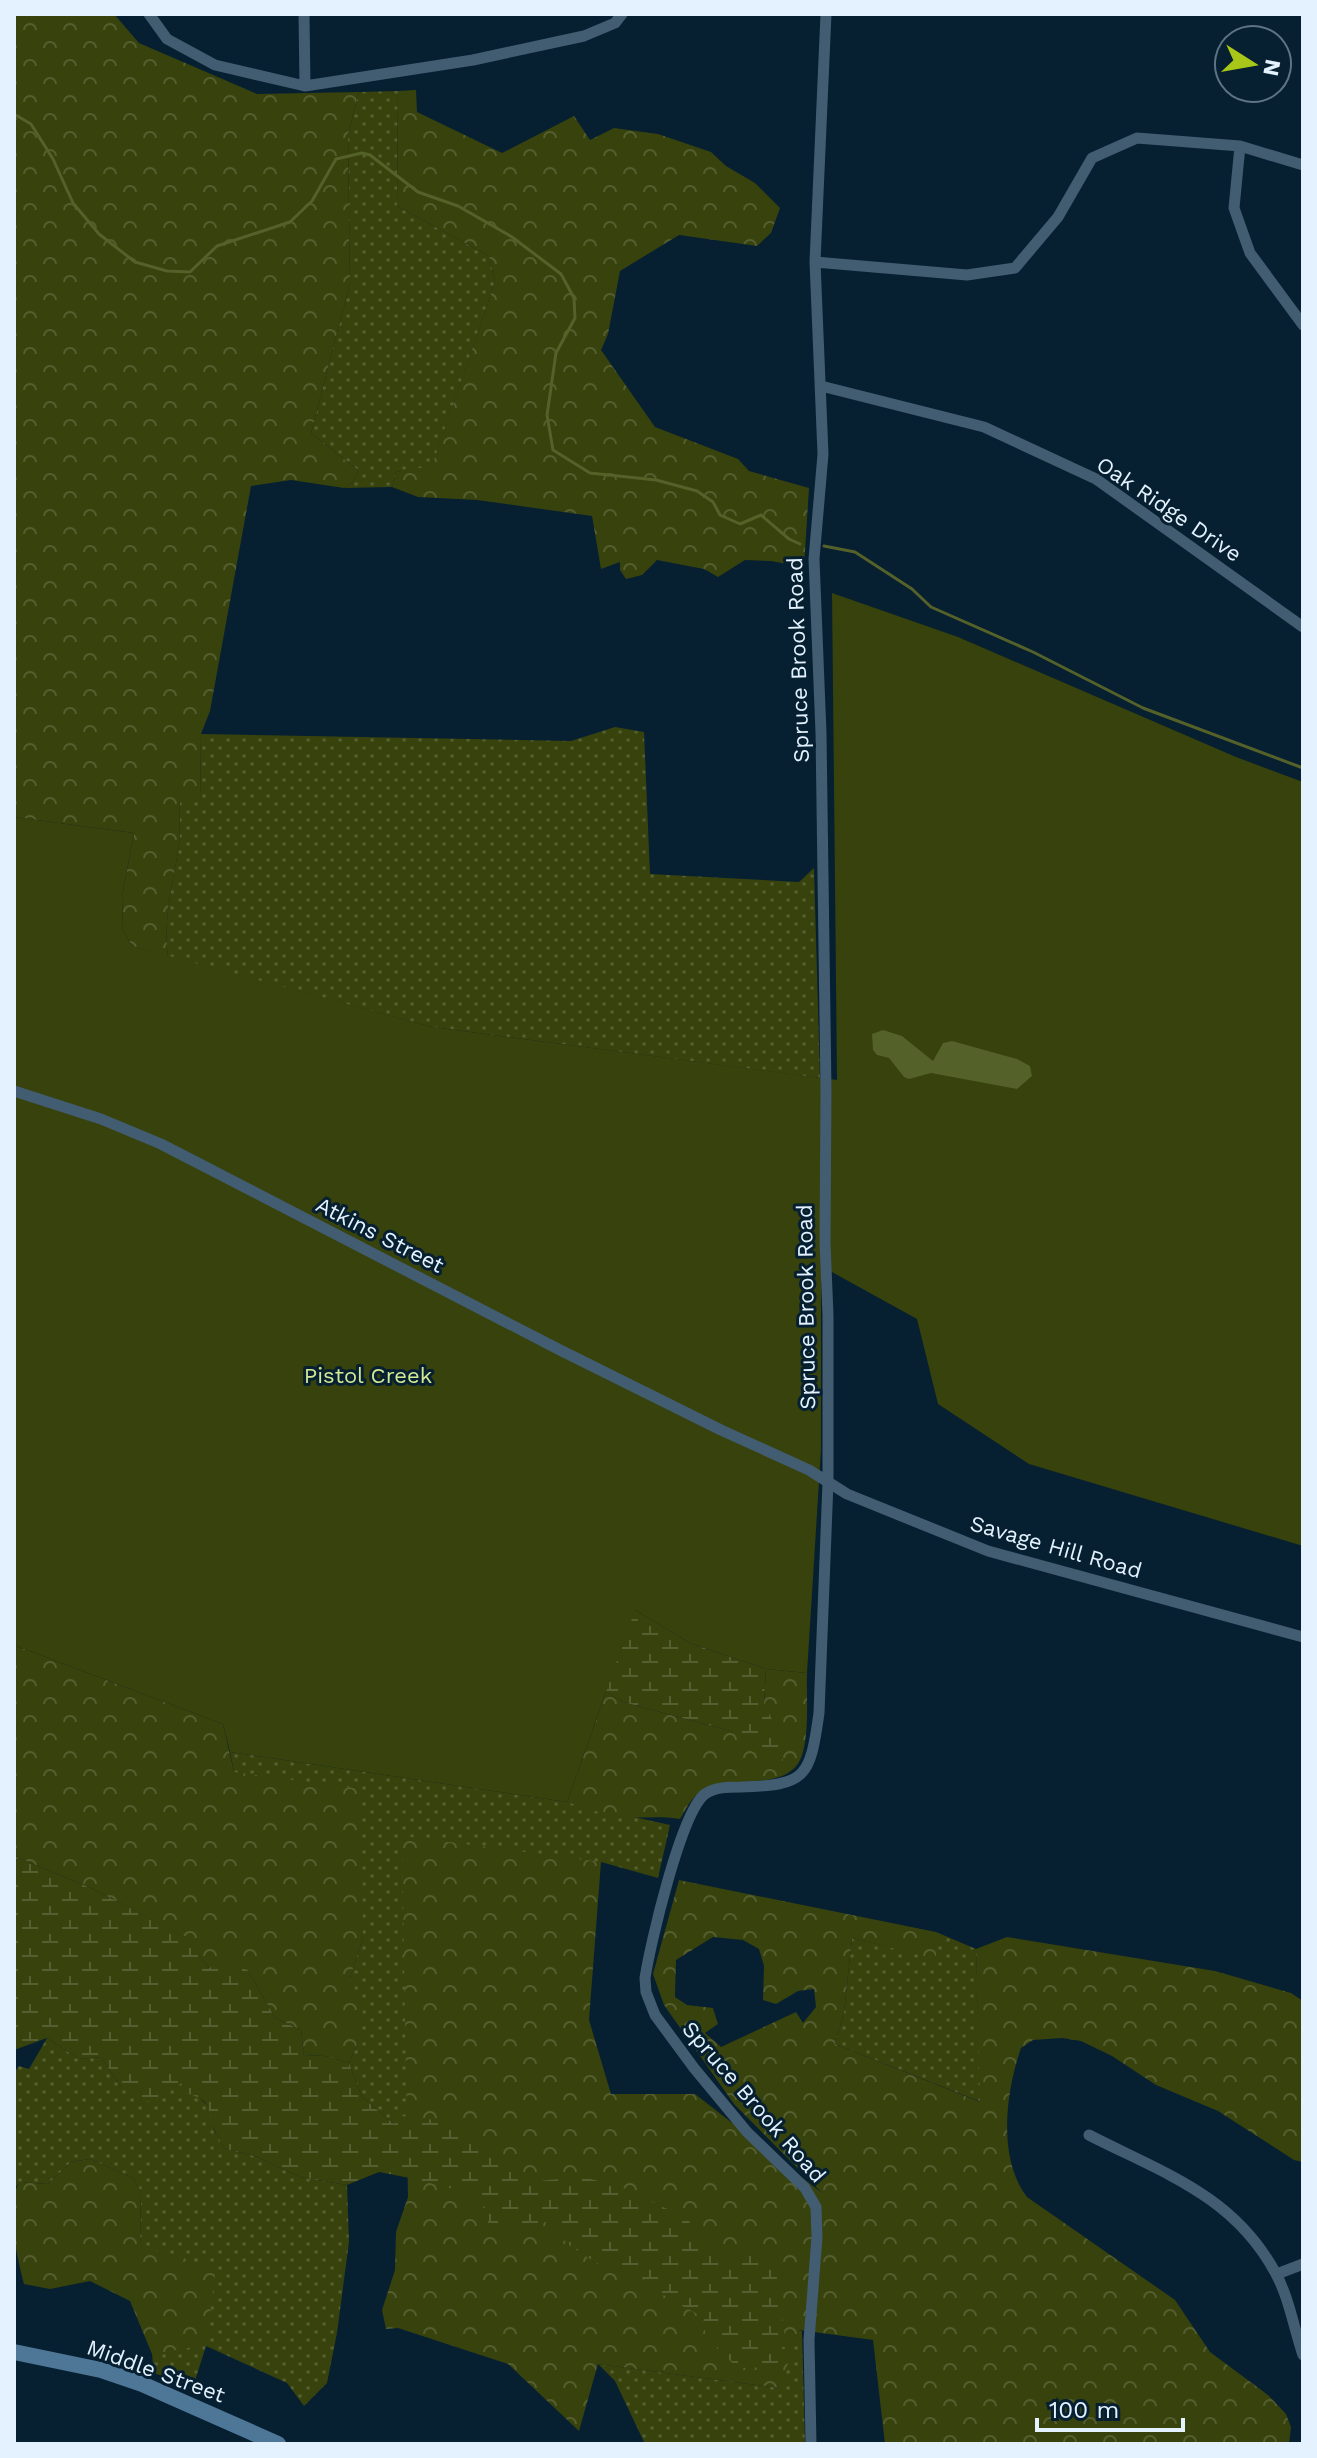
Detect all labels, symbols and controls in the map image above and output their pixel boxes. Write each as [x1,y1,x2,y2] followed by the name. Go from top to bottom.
[1213,24,1293,104] north arrow
[1258,57,1286,78] text: N
[1092,451,1246,567] street label: Oak Ridge Drive
[782,557,814,763] street label: Spruce Brook Road
[312,1192,448,1278] street label: Atkins Street
[792,1204,820,1410] street label: Spruce Brook Road
[304,1363,432,1388] park label: Pistol Creek
[967,1511,1145,1583] street label: Savage Hill Road
[677,2016,831,2188] street label: Spruce Brook Road
[83,2334,229,2408] street label: Middle Street
[1037,2382,1183,2432] scale bar
[1049,2396,1119,2424] text: 100 m

